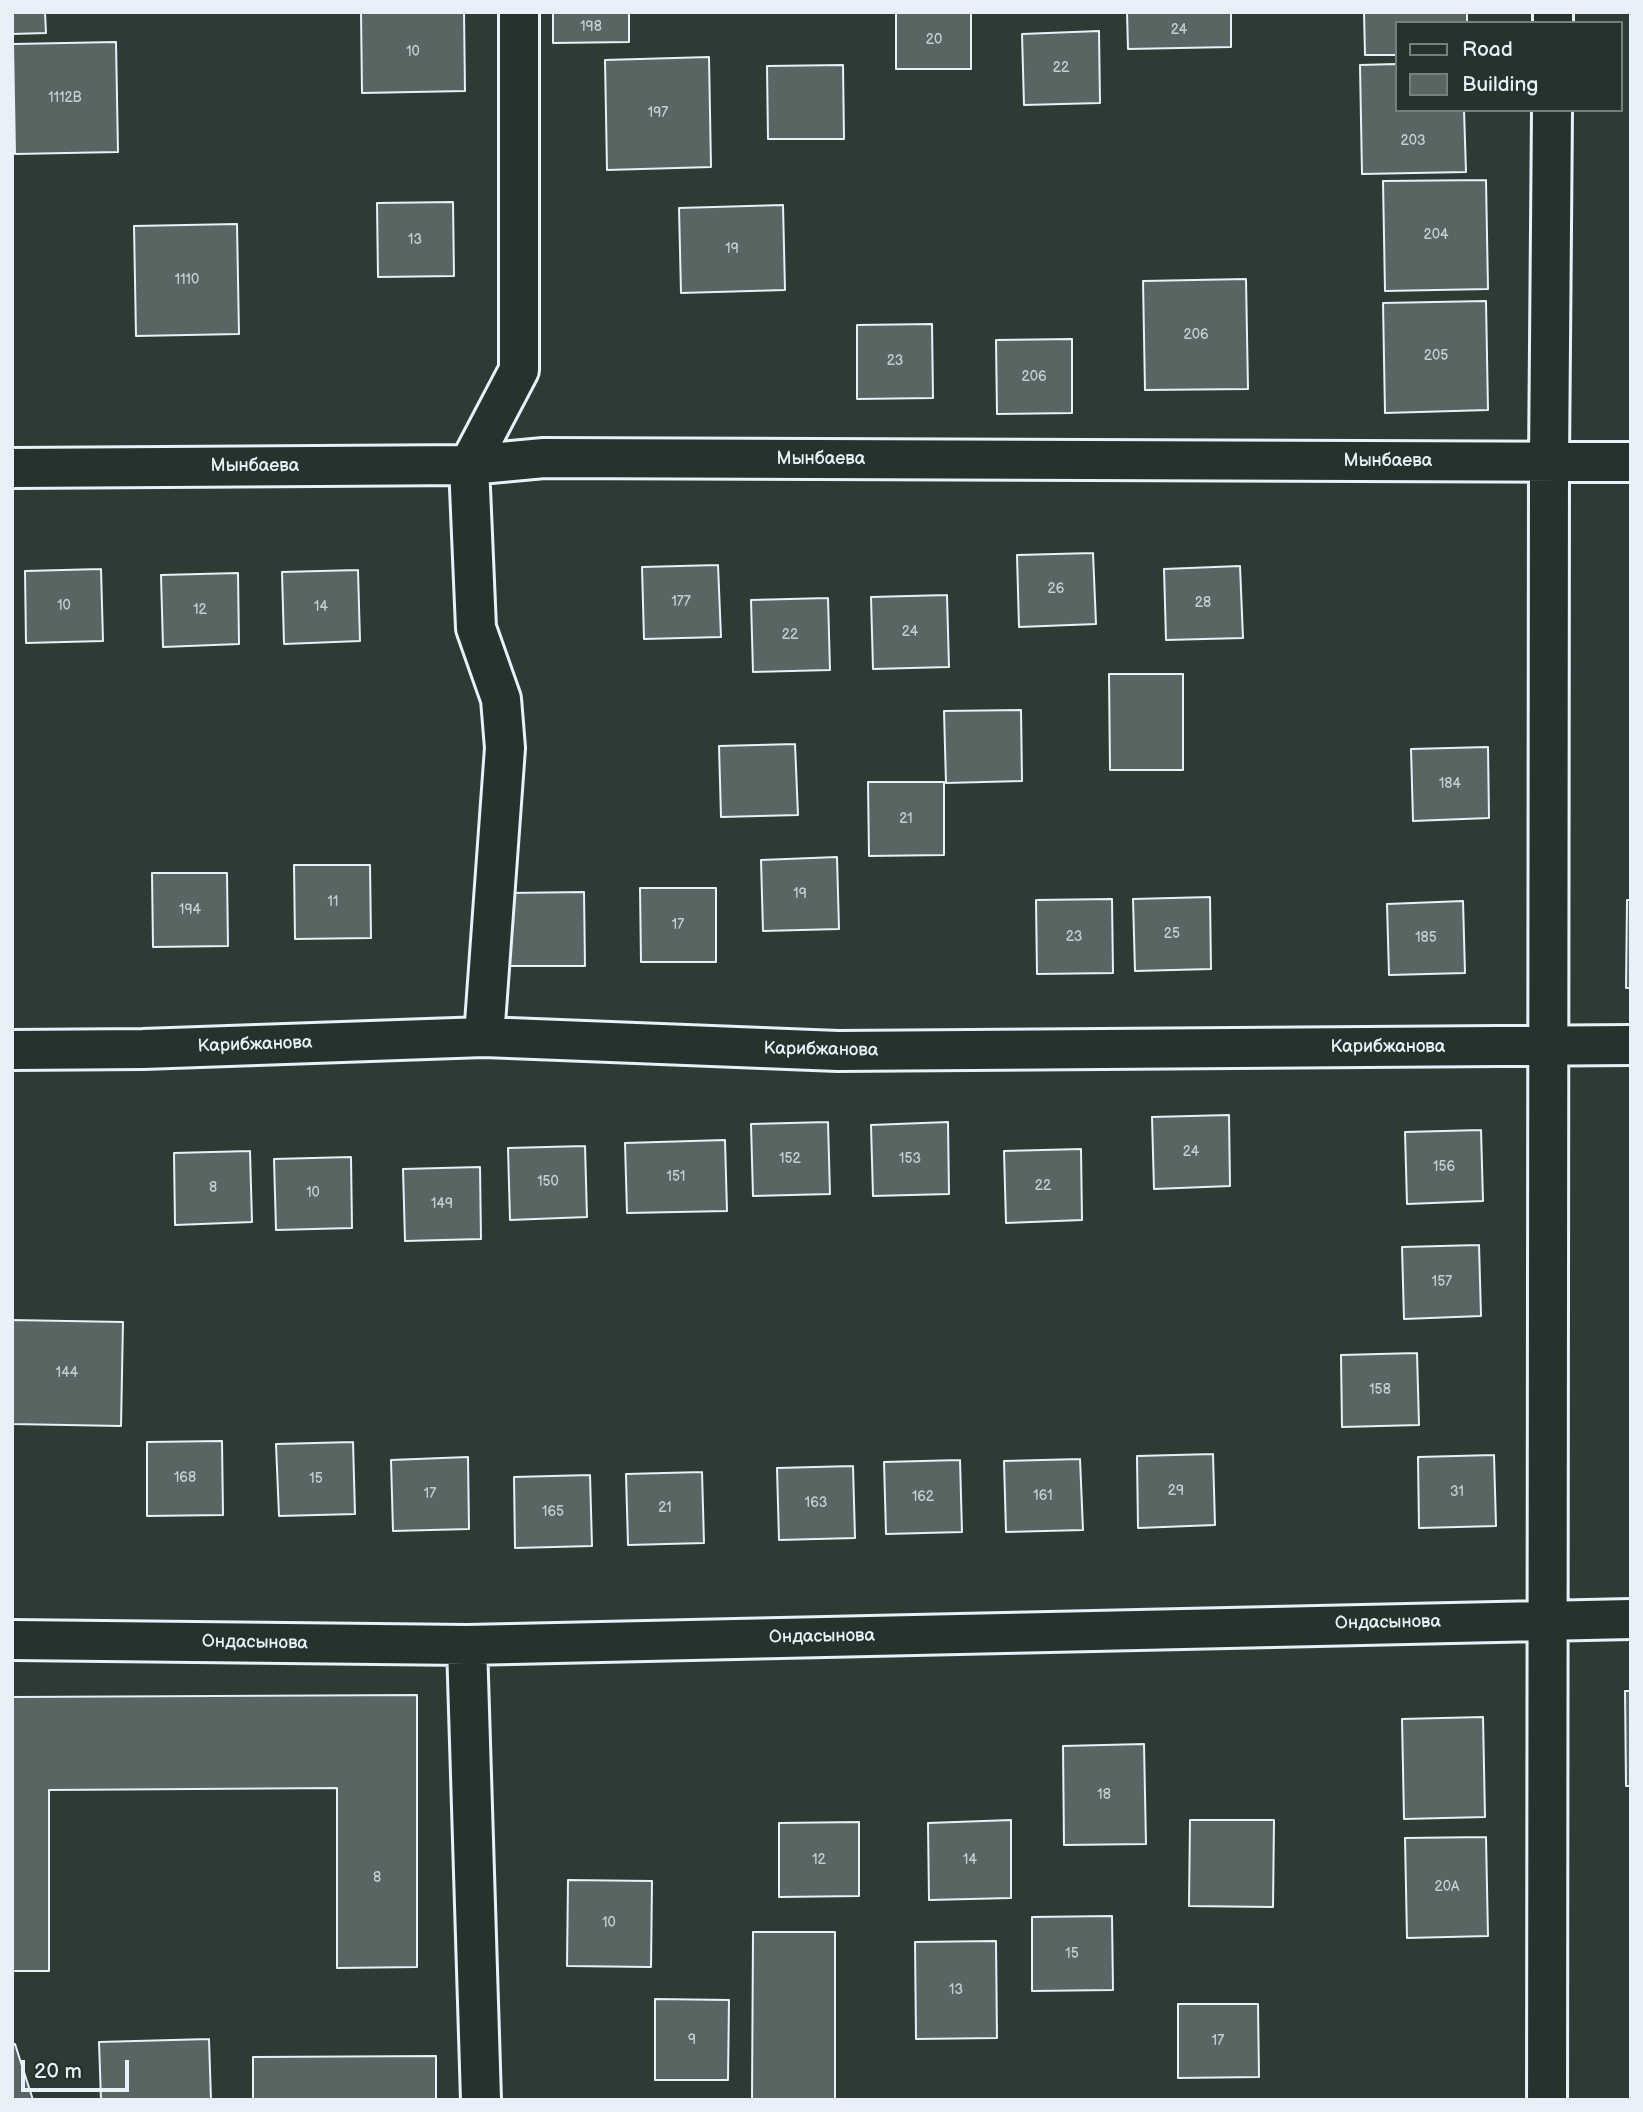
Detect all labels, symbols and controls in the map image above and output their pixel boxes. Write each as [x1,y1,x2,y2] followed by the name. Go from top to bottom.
[580,19,602,35] house number: 198
[1394,21,1622,112] legend
[1171,22,1187,38] house number: 24
[926,32,942,48] house number: 20
[1462,37,1513,62] text: Road
[406,44,420,60] house number: 10
[1053,60,1069,76] house number: 22
[1462,72,1538,97] text: Building
[48,90,82,106] house number: 1112В
[648,105,668,121] house number: 197
[1400,133,1426,149] house number: 203
[1423,227,1449,243] house number: 204
[408,232,422,248] house number: 13
[725,241,739,257] house number: 19
[175,272,199,288] house number: 1110
[1183,327,1209,343] house number: 206
[1424,348,1448,364] house number: 205
[887,353,903,369] house number: 23
[1021,369,1047,385] house number: 206
[777,448,865,470] street label: Мынбаева
[1344,450,1432,472] street label: Мынбаева
[211,455,299,477] street label: Мынбаева
[1048,581,1064,597] house number: 26
[671,594,691,610] house number: 177
[1195,595,1211,611] house number: 28
[57,598,71,614] house number: 10
[314,599,328,615] house number: 14
[193,602,207,618] house number: 12
[902,624,918,640] house number: 24
[782,627,798,643] house number: 22
[1439,776,1461,792] house number: 184
[899,811,913,827] house number: 21
[793,886,807,902] house number: 19
[328,894,338,910] house number: 11
[179,902,201,918] house number: 194
[672,917,684,933] house number: 17
[1164,926,1180,942] house number: 25
[1066,929,1082,945] house number: 23
[1415,930,1437,946] house number: 185
[197,1032,313,1058] street label: Карибжанова
[1331,1036,1445,1058] street label: Карибжанова
[763,1038,879,1062] street label: Карибжанова
[1183,1144,1199,1160] house number: 24
[779,1151,801,1167] house number: 152
[899,1151,921,1167] house number: 153
[1433,1159,1455,1175] house number: 156
[667,1169,685,1185] house number: 151
[537,1174,559,1190] house number: 150
[1035,1178,1051,1194] house number: 22
[209,1180,217,1196] house number: 8
[306,1185,320,1201] house number: 10
[431,1196,453,1212] house number: 149
[1432,1274,1452,1290] house number: 157
[56,1365,78,1381] house number: 144
[1369,1382,1391,1398] house number: 158
[174,1470,196,1486] house number: 168
[309,1471,323,1487] house number: 15
[1168,1483,1184,1499] house number: 29
[1450,1484,1464,1500] house number: 31
[424,1486,436,1502] house number: 17
[1033,1488,1053,1504] house number: 161
[912,1489,934,1505] house number: 162
[805,1495,827,1511] house number: 163
[658,1500,672,1516] house number: 21
[542,1504,564,1520] house number: 165
[1335,1611,1441,1635] street label: Ондасынова
[769,1625,875,1649] street label: Ондасынова
[202,1631,308,1655] street label: Ондасынова
[1097,1787,1111,1803] house number: 18
[812,1852,826,1868] house number: 12
[963,1852,977,1868] house number: 14
[373,1870,381,1886] house number: 8
[1435,1879,1459,1895] house number: 20А
[602,1915,616,1931] house number: 10
[1065,1946,1079,1962] house number: 15
[949,1982,963,1998] house number: 13
[688,2032,696,2048] house number: 9
[1212,2033,1224,2049] house number: 17
[24,2046,133,2090] scale bar
[34,2059,82,2084] text: 20 m

